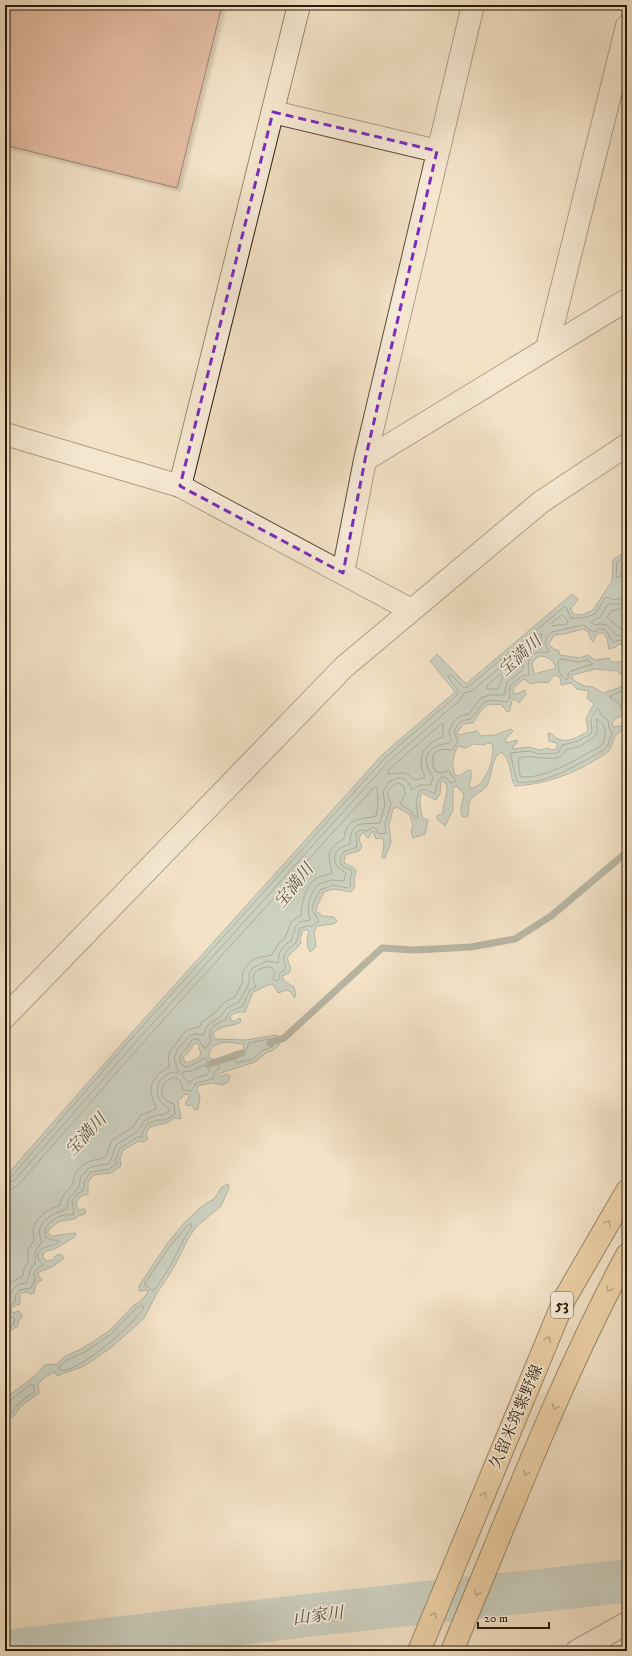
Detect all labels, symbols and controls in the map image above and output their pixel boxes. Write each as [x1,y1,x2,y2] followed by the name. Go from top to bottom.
[494,629,548,681] water label: 宝満川
[269,858,320,913] water label: 宝満川
[61,1107,113,1161] water label: 宝満川
[603,1220,610,1227] one-way arrow
[606,1285,613,1292] one-way arrow
[551,1292,573,1318] road number: 53
[543,1335,551,1343] one-way arrow
[485,1362,547,1472] street label: 久留米筑紫野線
[552,1403,560,1411] one-way arrow
[523,1470,531,1477] one-way arrow
[479,1491,487,1498] one-way arrow
[473,1590,481,1597] one-way arrow
[291,1602,347,1630] water label: 山家川
[478,1604,549,1630] scale bar
[430,1611,438,1618] one-way arrow
[484,1611,508,1626] text: 20 m

